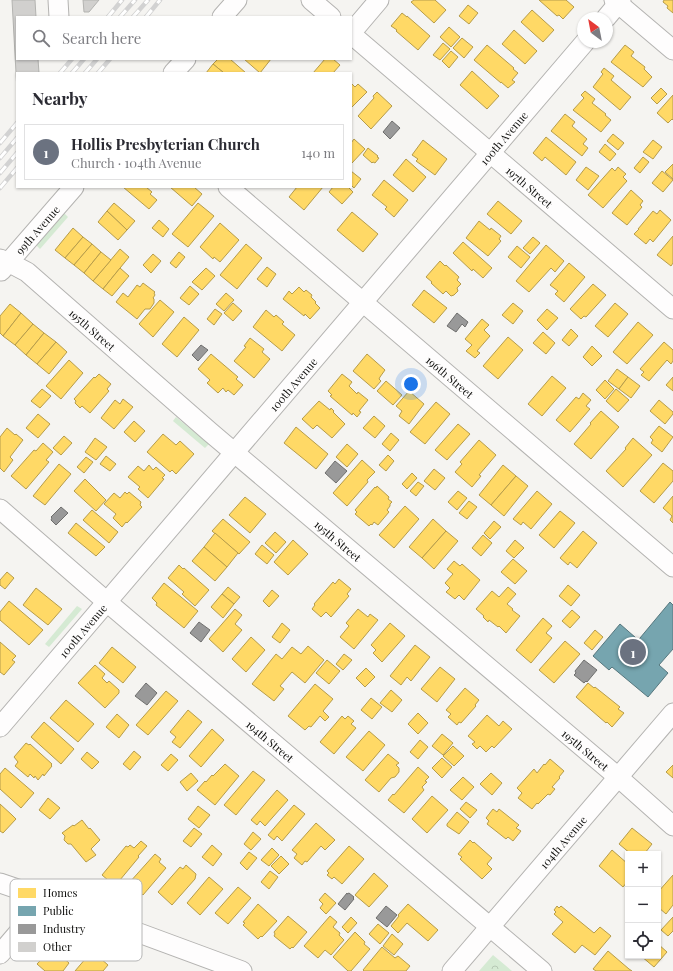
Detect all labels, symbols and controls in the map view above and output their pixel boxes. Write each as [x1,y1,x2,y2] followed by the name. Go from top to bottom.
[577,12,613,48] north arrow
[16,16,352,60] search box
[30,27,52,49] icon: search
[62,28,141,48] text: Search here
[32,87,87,109] text: Nearby
[476,107,531,168] street label: 100th Avenue
[71,134,260,154] text: Hollis Presbyterian Church
[44,144,48,161] text: 1
[301,144,335,161] text: 140 m
[71,154,202,171] text: Church · 104th Avenue
[503,162,556,211] street label: 197th Street
[12,201,63,257] street label: 99th Avenue
[66,305,119,354] street label: 195th Street
[423,352,477,401] street label: 196th Street
[266,354,320,414] street label: 100th Avenue
[401,374,421,394] your location
[312,516,365,565] street label: 195th Street
[55,600,110,661] street label: 100th Avenue
[620,637,646,667] pin: 1
[243,716,297,765] street label: 194th Street
[559,725,612,774] street label: 195th Street
[536,812,590,872] street label: 104th Avenue
[625,851,661,959] map controls
[625,851,661,887] button: +
[10,879,142,961] legend
[43,885,77,900] text: Homes
[625,887,661,923] button: −
[43,903,74,918] text: Public
[43,921,86,936] text: Industry
[625,923,661,959] button: locate
[43,939,72,954] text: Other

